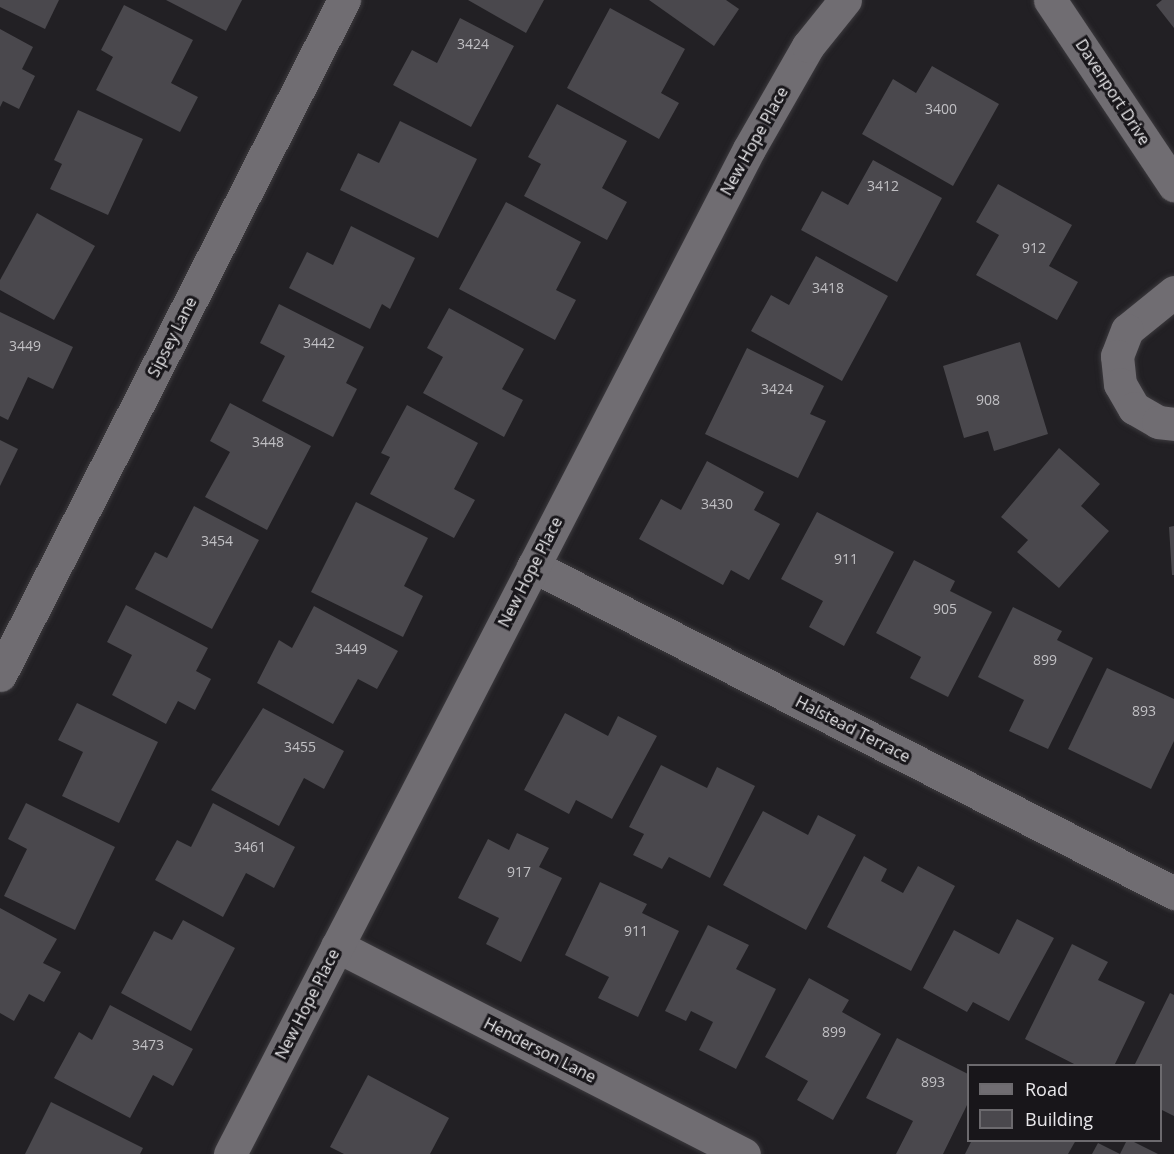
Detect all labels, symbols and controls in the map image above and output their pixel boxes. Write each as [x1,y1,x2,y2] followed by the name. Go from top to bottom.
[457,36,489,52] house number: 3424
[1072,36,1154,148] street label: Davenport Drive
[716,83,792,199] street label: New Hope Place
[925,101,957,117] house number: 3400
[867,178,899,194] house number: 3412
[1022,240,1046,256] house number: 912
[812,280,844,296] house number: 3418
[144,294,200,380] street label: Sipsey Lane
[303,335,335,351] house number: 3442
[9,338,41,354] house number: 3449
[761,381,793,397] house number: 3424
[976,392,1000,408] house number: 908
[252,434,284,450] house number: 3448
[701,496,733,512] house number: 3430
[494,514,566,630] street label: New Hope Place
[201,533,233,549] house number: 3454
[834,551,858,567] house number: 911
[933,601,957,617] house number: 905
[335,641,367,657] house number: 3449
[1033,652,1057,668] house number: 899
[792,692,914,766] street label: Halstead Terrace
[1132,703,1156,719] house number: 893
[284,739,316,755] house number: 3455
[234,839,266,855] house number: 3461
[507,864,531,880] house number: 917
[624,923,648,939] house number: 911
[271,946,343,1062] street label: New Hope Place
[481,1013,599,1087] street label: Henderson Lane
[822,1024,846,1040] house number: 899
[132,1037,164,1053] house number: 3473
[967,1064,1162,1142] legend
[921,1074,945,1090] house number: 893
[1025,1077,1068,1101] text: Road
[1025,1107,1093,1131] text: Building

